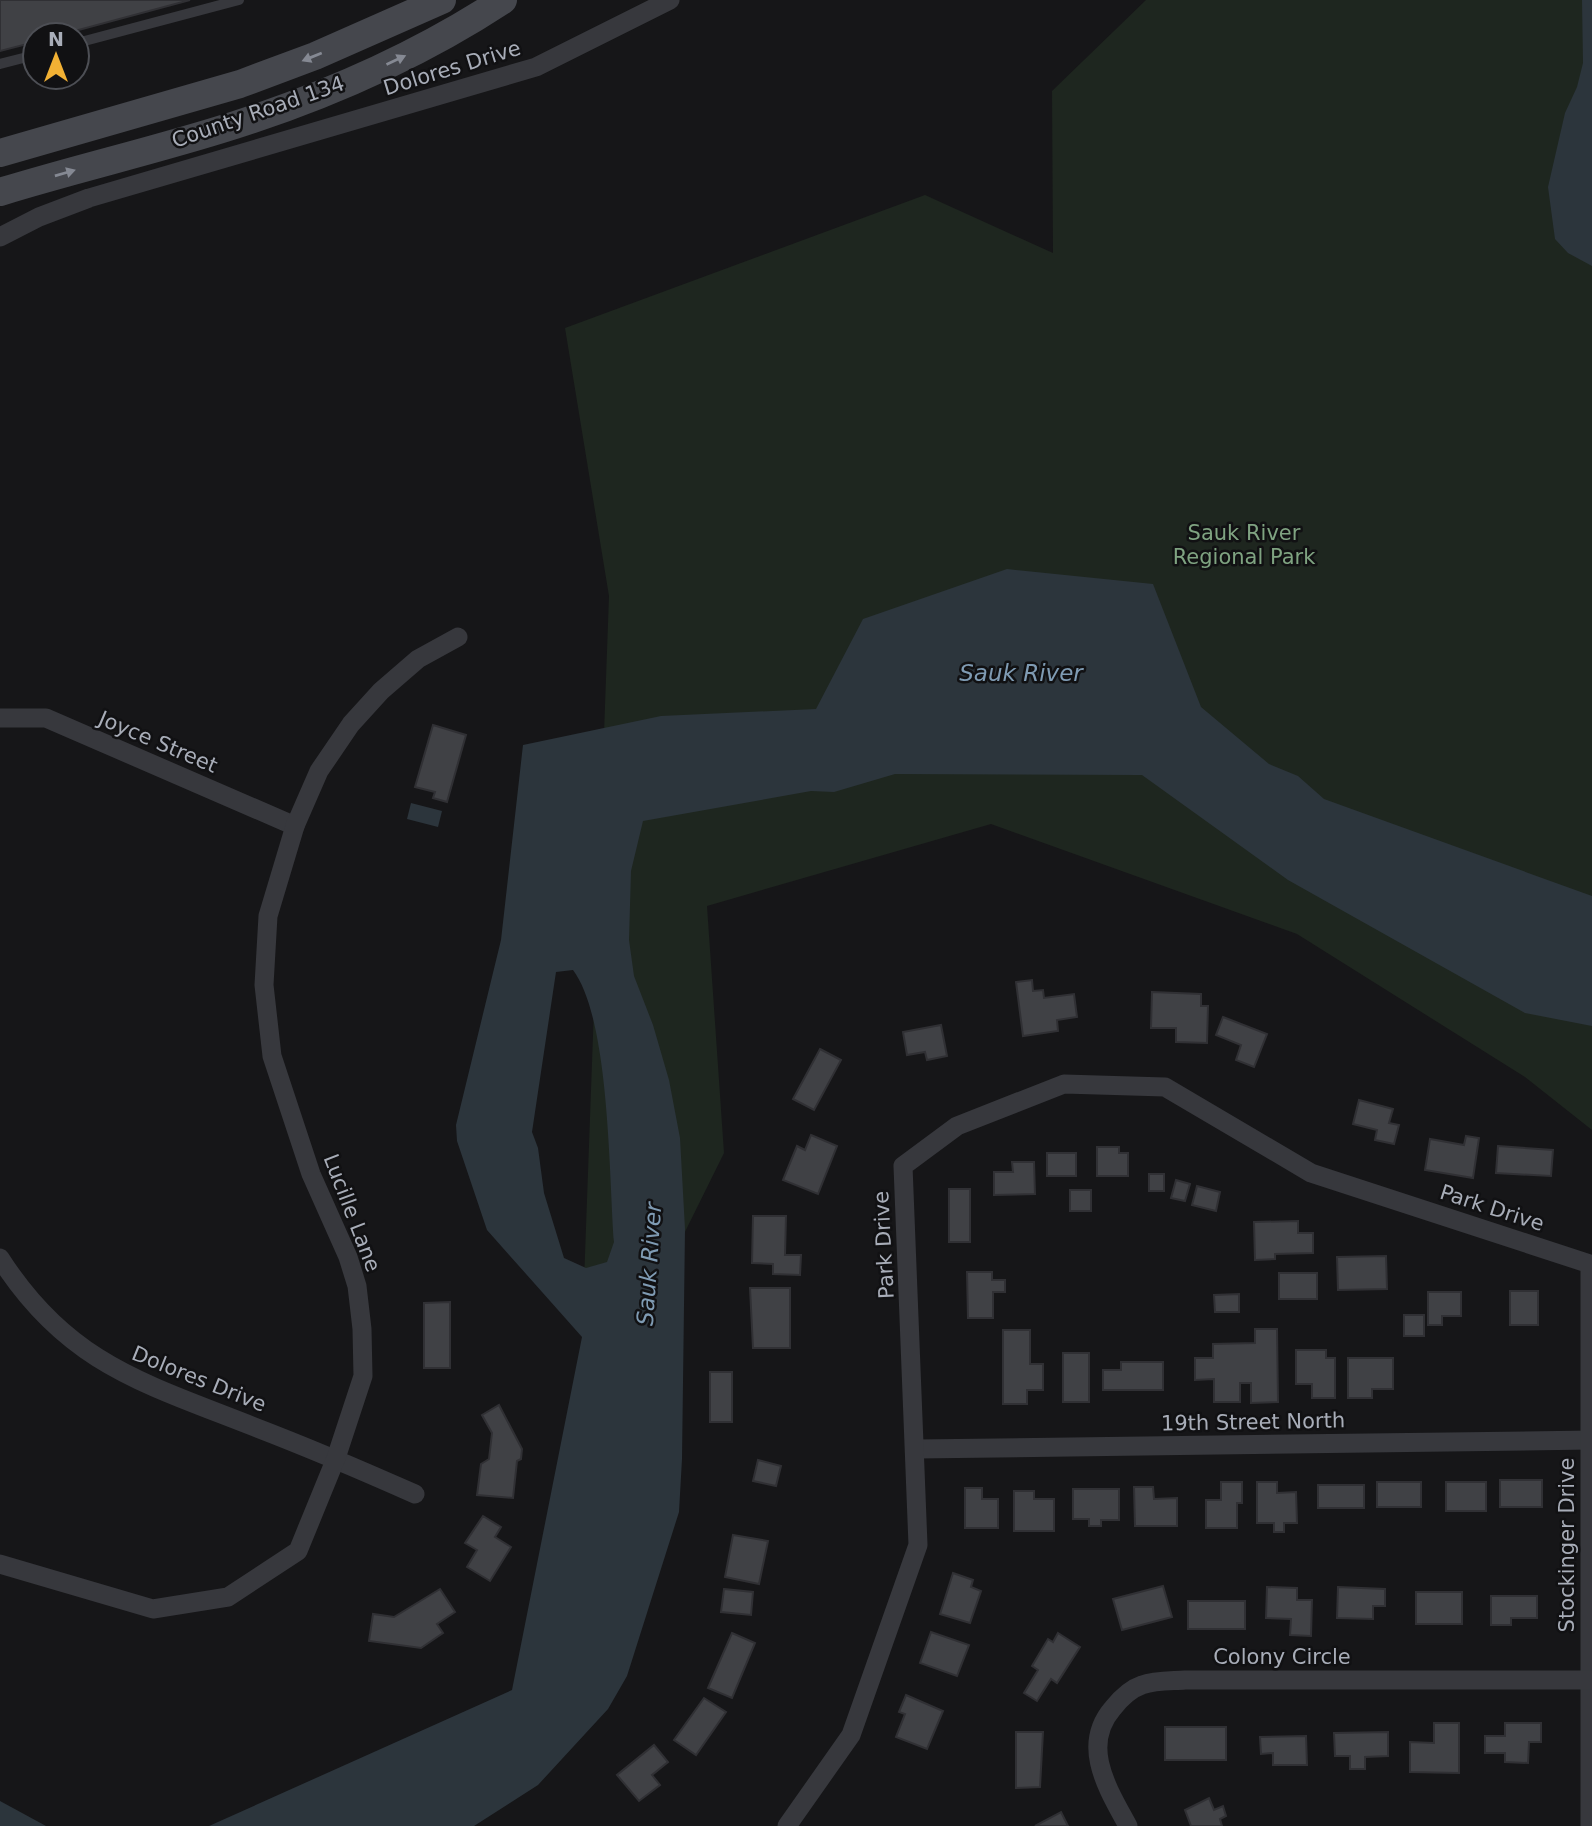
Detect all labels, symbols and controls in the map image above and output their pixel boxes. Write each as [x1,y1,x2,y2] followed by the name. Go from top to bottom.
[21,21,91,91] north arrow
[48,28,64,50] text: N
[380,36,524,100] street label: Dolores Drive
[302,52,323,63] one-way arrow
[386,54,406,65] one-way arrow
[169,71,347,153] street label: County Road 134
[55,167,76,177] one-way arrow
[1173,521,1316,569] park label: Sauk River Regional Park
[959,660,1084,686] water label: Sauk River
[93,705,221,778] street label: Joyce Street
[319,1151,385,1275] street label: Lucille Lane
[1437,1180,1547,1236] street label: Park Drive
[869,1190,899,1300] street label: Park Drive
[632,1200,666,1327] water label: Sauk River
[128,1341,270,1417] street label: Dolores Drive
[1161,1408,1345,1436] street label: 19th Street North
[1555,1458,1579,1632] street label: Stockinger Drive
[1213,1645,1351,1669] street label: Colony Circle

